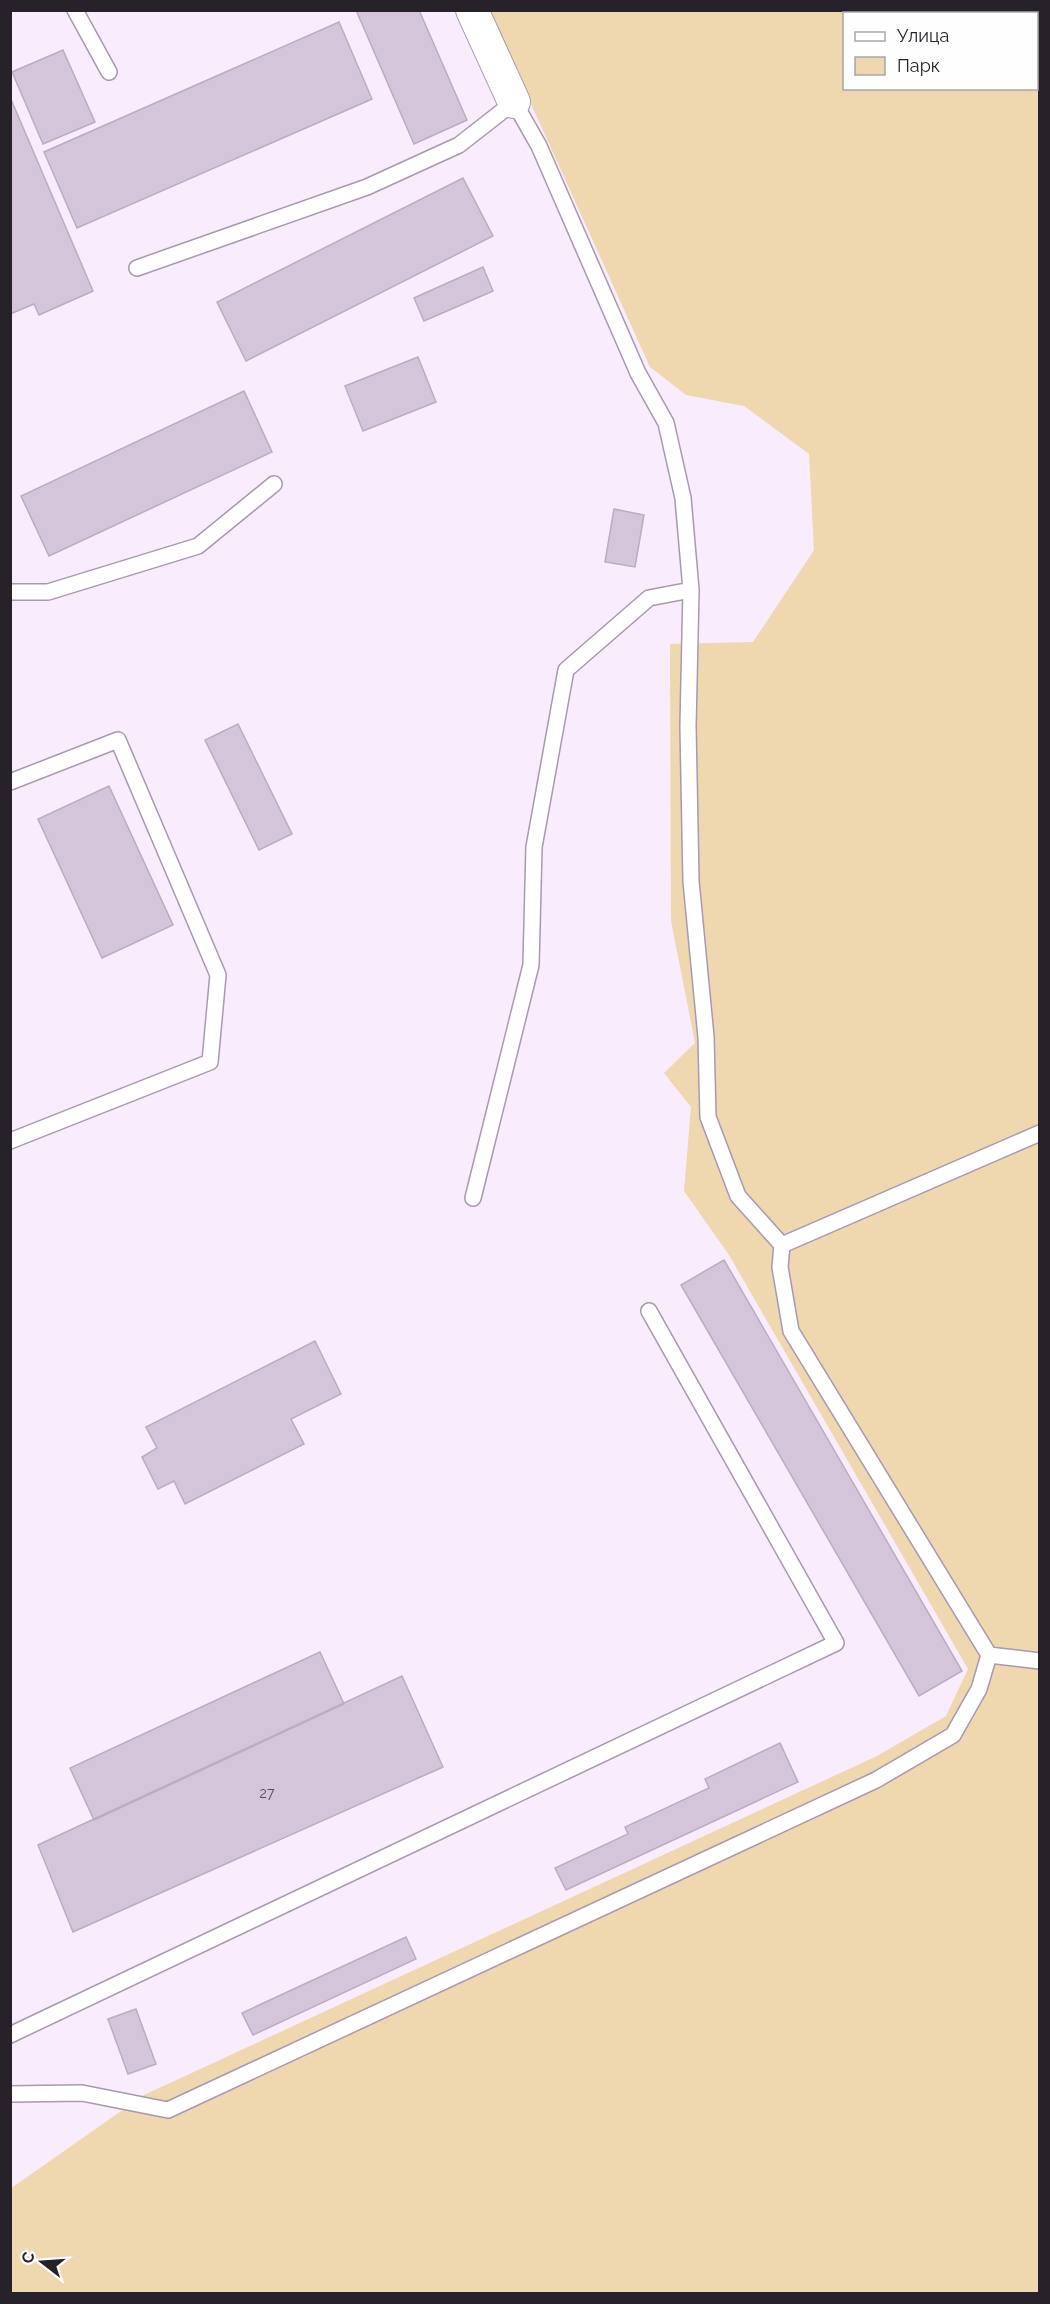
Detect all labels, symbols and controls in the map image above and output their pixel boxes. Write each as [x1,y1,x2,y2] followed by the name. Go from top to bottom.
[843,12,1038,90] legend
[897,25,949,46] text: Улица
[897,55,940,76] text: Парк
[260,1785,275,1801] house number: 27
[12,2232,72,2292] north arrow
[17,2250,39,2266] text: С

